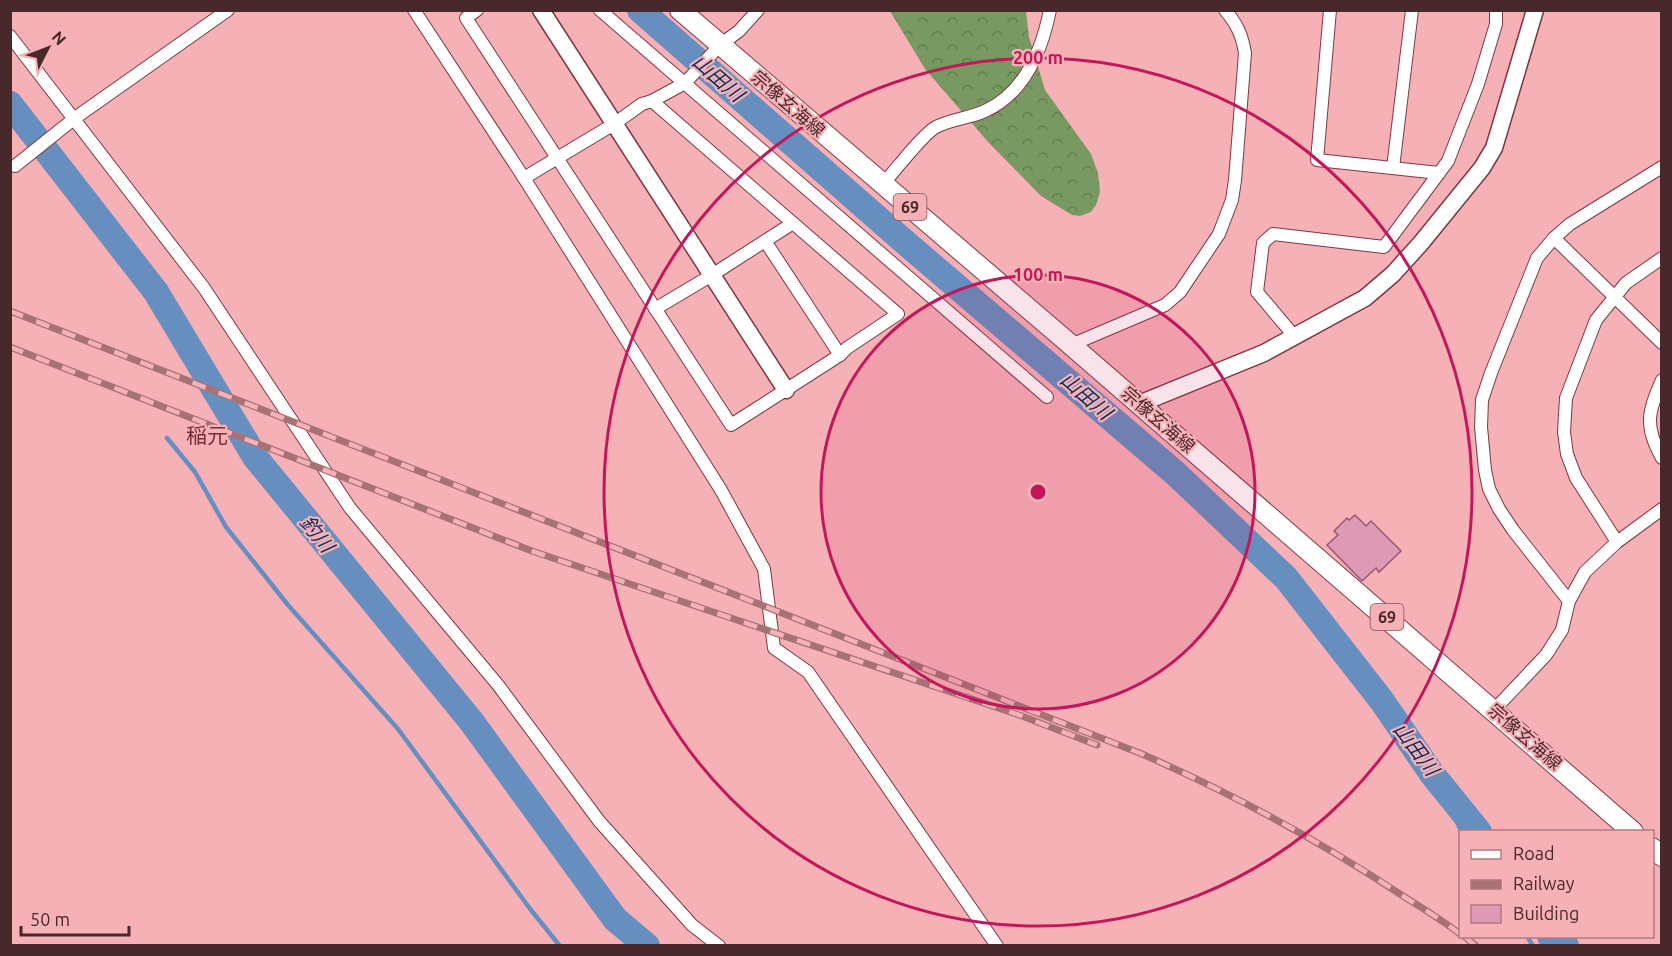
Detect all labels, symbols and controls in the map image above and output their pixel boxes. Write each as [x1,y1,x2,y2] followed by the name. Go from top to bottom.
[18,18,78,78] north arrow
[48,28,70,48] text: N
[1013,47,1063,67] text: 200 m
[688,49,750,107] water label: 山田川
[748,66,829,140] street label: 宗像玄海線
[894,194,926,220] road number: 69
[1013,264,1063,284] text: 100 m
[1056,367,1118,425] water label: 山田川
[1118,382,1199,456] street label: 宗像玄海線
[186,423,228,447] district label: 稲元
[1028,482,1048,502] centre of rings
[296,511,340,558] water label: 釣川
[1370,604,1404,630] road number: 69
[1485,699,1566,773] street label: 宗像玄海線
[1389,718,1445,781] water label: 山田川
[1459,830,1654,938] legend
[1513,843,1555,863] text: Road
[1513,873,1575,893] text: Railway
[21,899,129,937] scale bar
[1513,903,1579,923] text: Building
[30,909,70,929] text: 50 m

